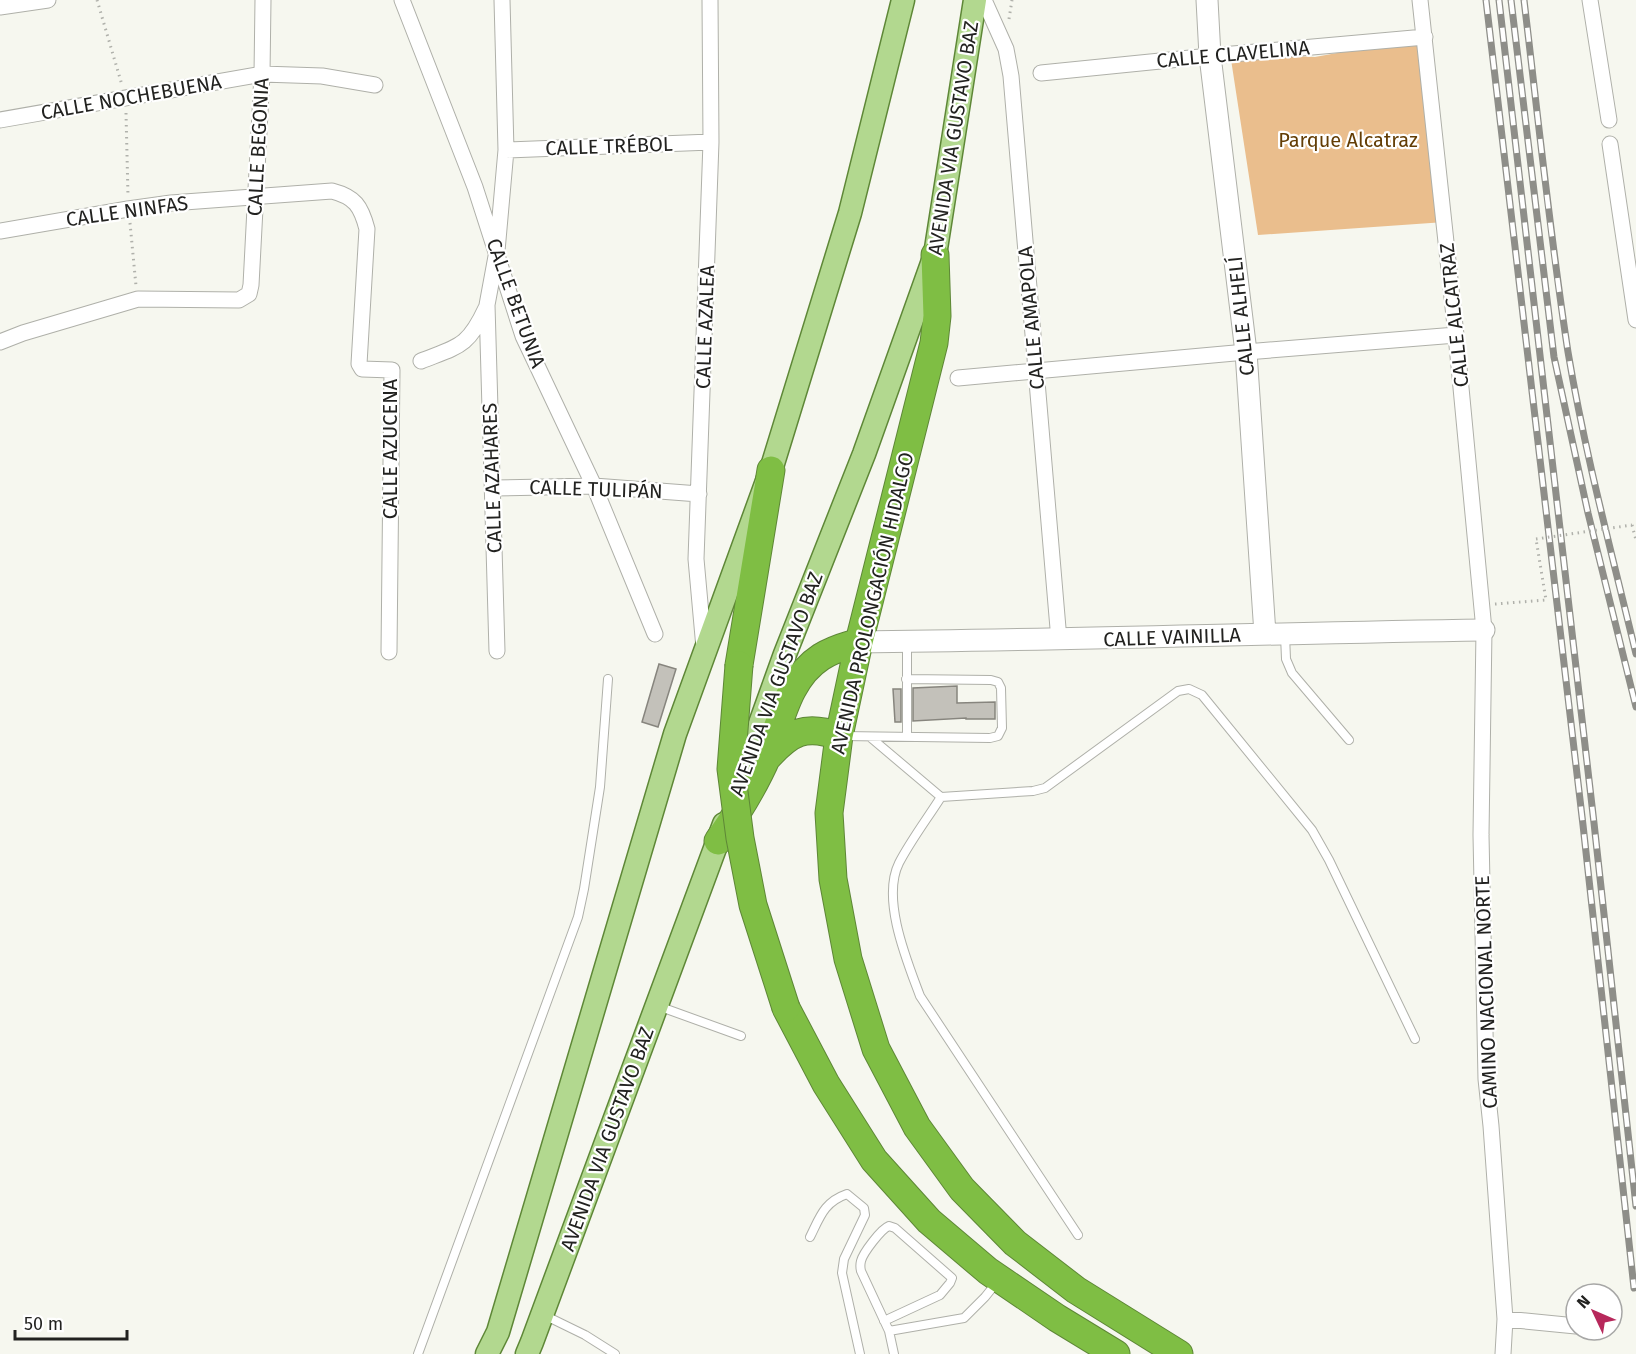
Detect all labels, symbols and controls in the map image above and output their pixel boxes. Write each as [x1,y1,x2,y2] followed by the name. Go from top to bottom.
[923,19,983,257] street label: AVENIDA VIA GUSTAVO BAZ
[1155,35,1311,73] street label: CALLE CLAVELINA
[39,69,224,125] street label: CALLE NOCHEBUENA
[242,77,274,217] street label: CALLE BEGONIA
[1278,128,1418,152] park label: Parque Alcatraz
[545,132,673,160] street label: CALLE TRÉBOL
[64,191,190,231] street label: CALLE NINFAS
[481,235,551,372] street label: CALLE BETUNIA
[1434,242,1474,388] street label: CALLE ALCATRAZ
[1013,245,1049,391] street label: CALLE AMAPOLA
[1223,255,1259,377] street label: CALLE ALHELÍ
[691,264,719,389] street label: CALLE AZALEA
[378,378,402,519] street label: CALLE AZUCENA
[477,402,507,554] street label: CALLE AZAHARES
[826,450,918,756] street label: AVENIDA PROLONGACIÓN HIDALGO
[529,475,663,503] street label: CALLE TULIPÁN
[724,569,828,799] street label: AVENIDA VIA GUSTAVO BAZ
[1103,623,1242,651] street label: CALLE VAINILLA
[1470,875,1502,1109] street label: CAMINO NACIONAL NORTE
[555,1024,659,1254] street label: AVENIDA VIA GUSTAVO BAZ
[1564,1282,1624,1342] north arrow
[1573,1292,1594,1312] text: N
[15,1303,128,1341] scale bar
[24,1313,63,1335] text: 50 m

